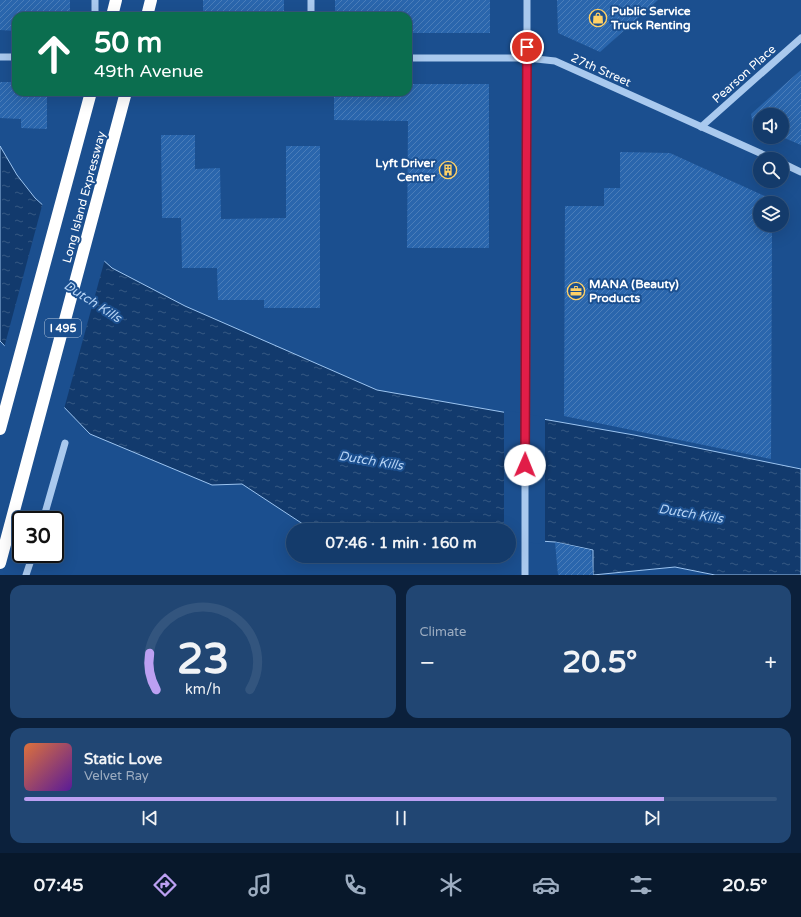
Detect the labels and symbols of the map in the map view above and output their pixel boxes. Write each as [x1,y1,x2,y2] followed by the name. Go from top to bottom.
[610,4,691,33] place label: Public Service Truck Renting
[588,8,608,28] shop icon: Public Service Truck Renting
[510,30,544,64] pin
[709,42,779,106] street label: Pearson Place
[569,51,634,90] street label: 27th Street
[60,129,108,264] street label: Long Island Expressway
[375,156,435,184] place label: Lyft Driver Center
[438,160,458,180] building icon: Lyft Driver Center
[61,277,125,327] water label: Dutch Kills
[589,277,679,305] place label: MANA (Beauty) Products
[566,281,586,301] office icon: MANA (Beauty) Products
[45,319,81,337] road number: I 495
[504,444,546,486] position arrow
[337,448,405,474] water label: Dutch Kills
[657,501,725,527] water label: Dutch Kills
[12,511,64,563] speed limit sign: 30

